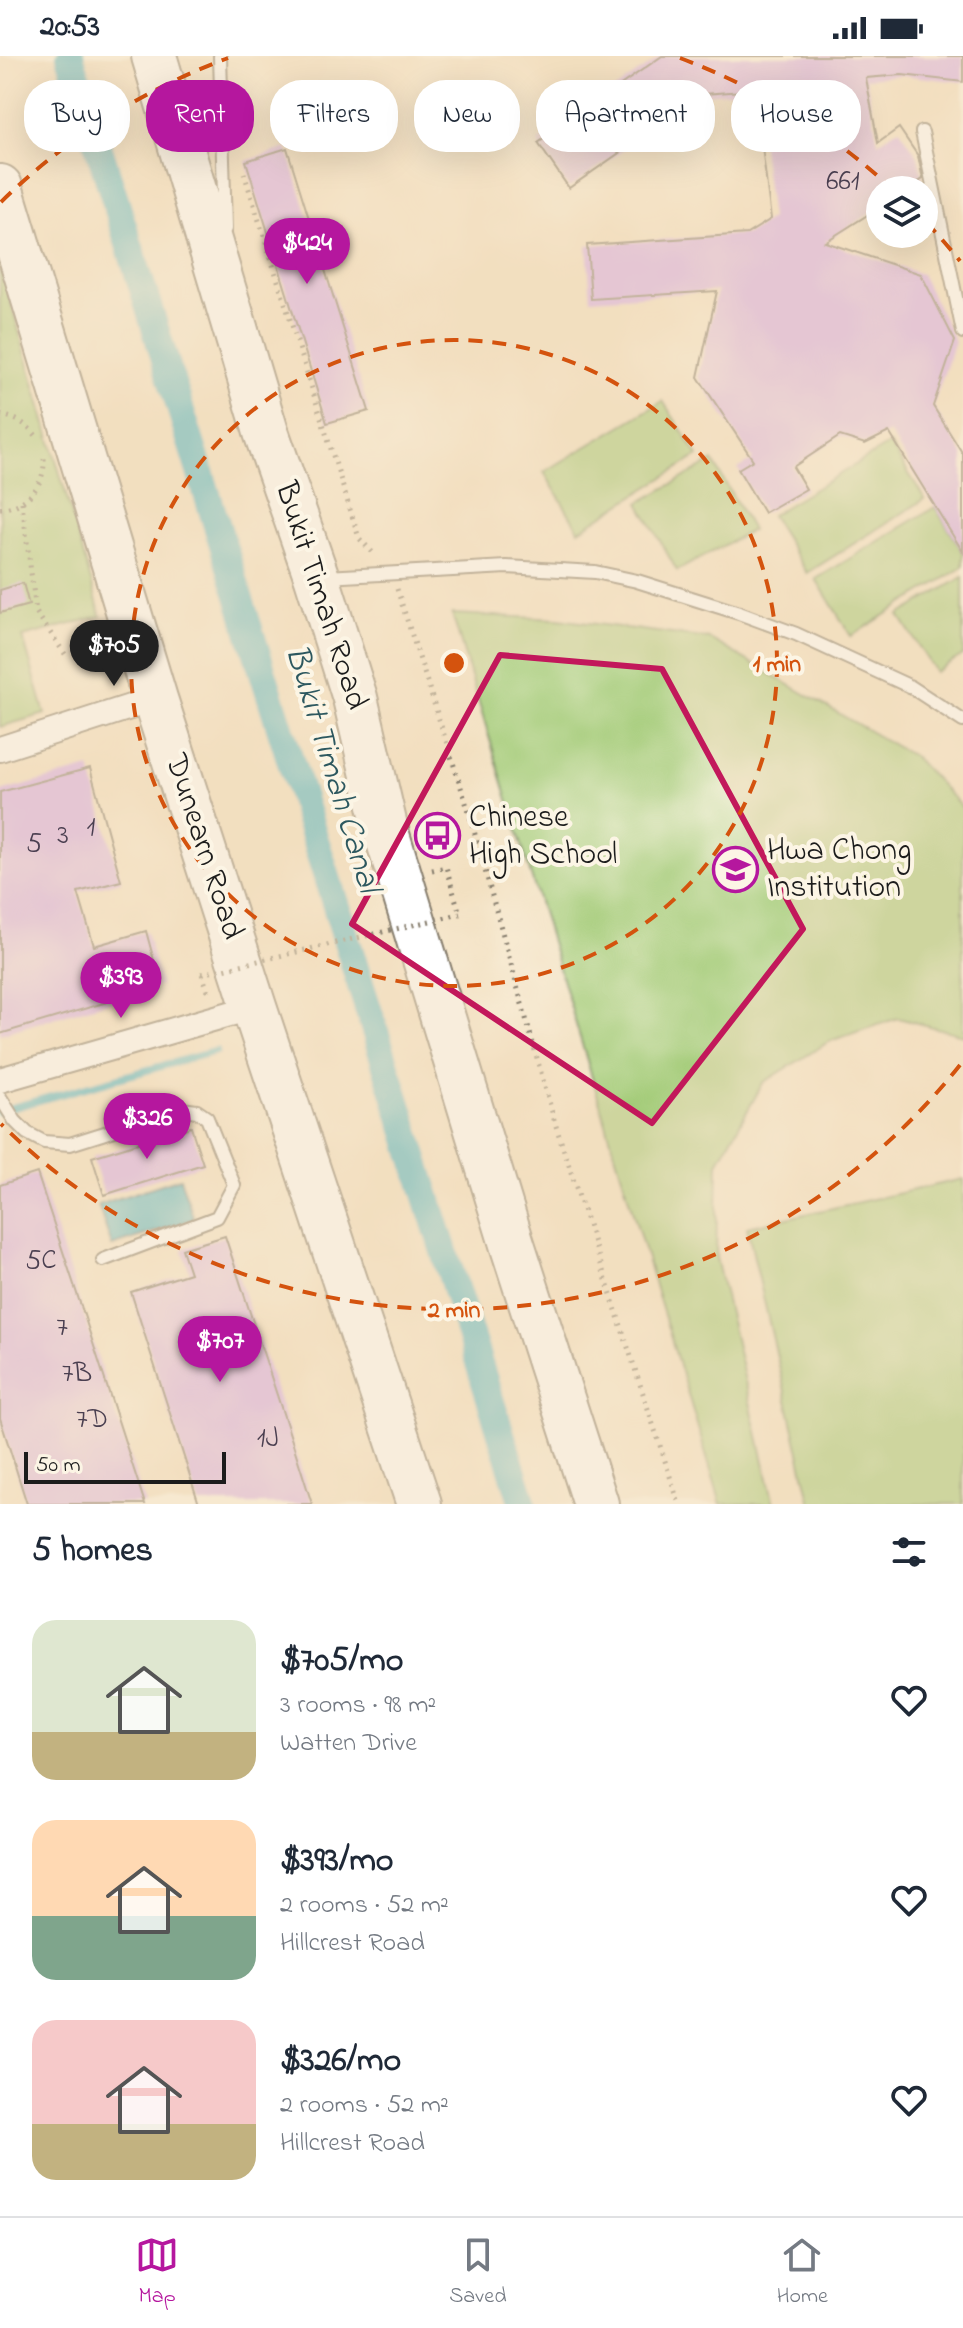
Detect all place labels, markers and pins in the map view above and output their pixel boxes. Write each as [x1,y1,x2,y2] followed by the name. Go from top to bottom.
[260,218,354,286] pin: $424
[67,620,161,688] pin: $705
[440,649,468,677] centre of rings
[469,795,617,879] place label: Chinese High School
[414,812,462,860] bus stop icon: Chinese High School
[767,828,911,912] place label: Hwa Chong Institution
[712,845,760,893] school or university icon: Hwa Chong Institution
[74,952,168,1020] pin: $393
[100,1093,194,1161] pin: $326
[173,1316,267,1384] pin: $707

